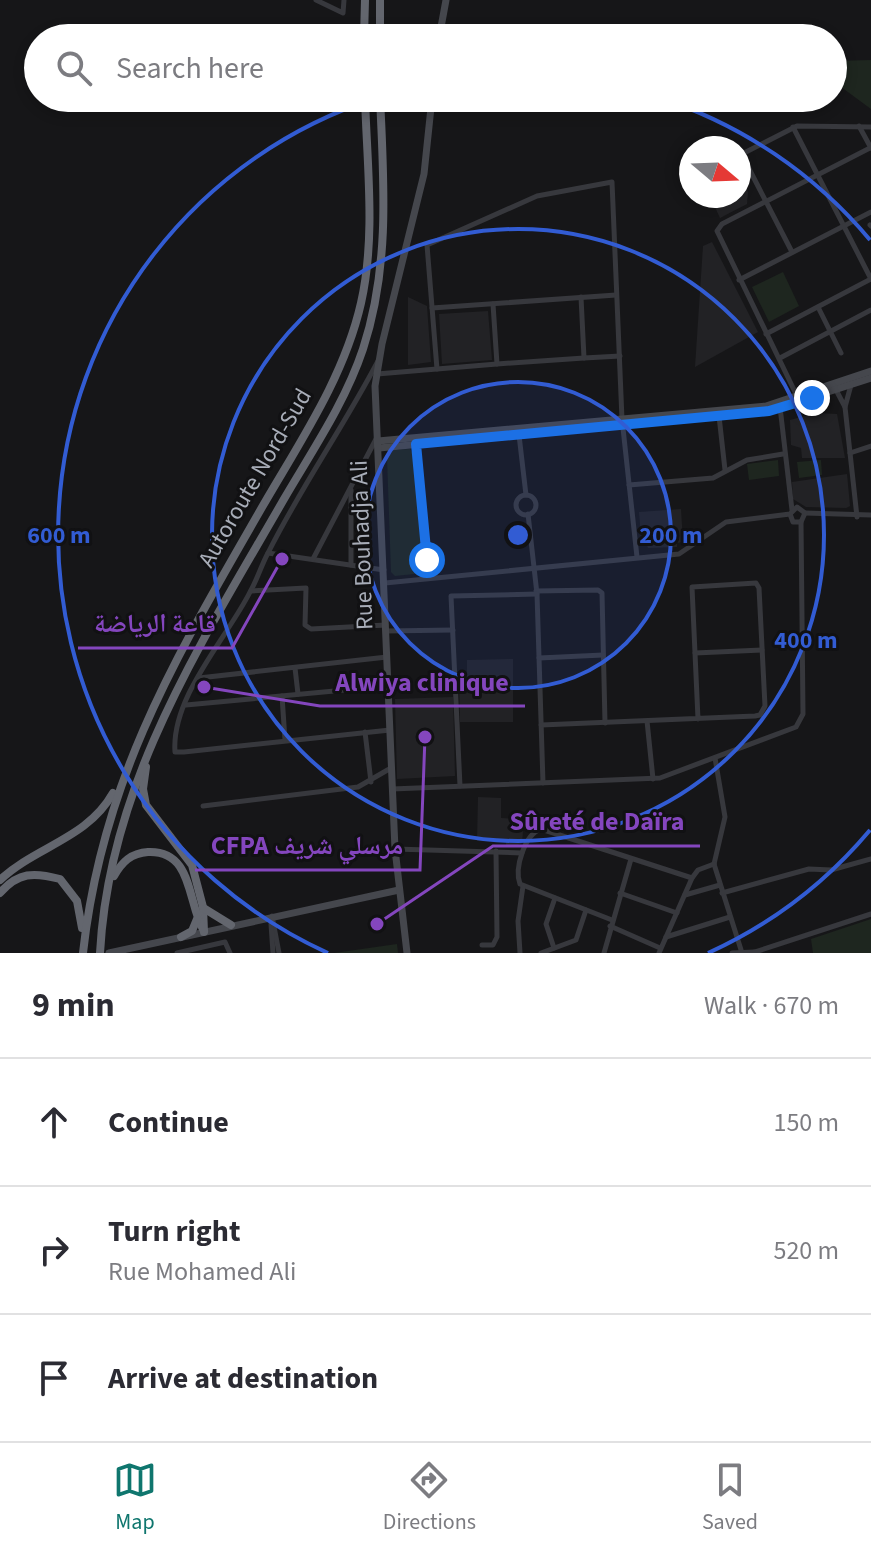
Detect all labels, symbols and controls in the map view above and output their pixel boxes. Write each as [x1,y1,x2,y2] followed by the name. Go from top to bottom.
[24,24,847,112] search box
[52,46,96,90] icon: search
[116,47,264,90] text: Search here
[679,136,751,208] north arrow
[794,380,830,416] route end
[189,382,321,574] street label: Autoroute Nord-Sud
[342,459,382,631] street label: Rue Bouhadja Ali
[27,518,91,553] text: 600 m
[639,518,703,553] text: 200 m
[504,521,532,549] centre of rings
[409,542,445,578] route start
[78,598,232,648] callout: قاعة الرياضة
[94,605,216,642] text: قاعة الرياضة
[774,623,838,658] text: 400 m
[320,656,525,706] callout: Alwiya clinique
[334,664,509,701] text: Alwiya clinique
[493,796,700,846] callout: Sûreté de Daïra
[510,803,684,840] text: Sûreté de Daïra
[195,820,420,870] callout: CFPA مرسلي شريف
[211,827,403,865] text: CFPA مرسلي شريف
[32,981,115,1030] text: 9 min
[704,987,839,1024] text: Walk · 670 m
[32,1100,76,1144] icon: ahead
[108,1101,229,1144] text: Continue
[773,1104,839,1141] text: 150 m
[108,1210,240,1253] text: Turn right
[32,1228,76,1272] icon: right
[773,1232,839,1269] text: 520 m
[108,1253,297,1290] text: Rue Mohamed Ali
[32,1356,76,1400] icon: arrive
[108,1357,378,1400] text: Arrive at destination
[113,1458,157,1538] tab: Map
[383,1458,476,1538] tab: Directions
[702,1458,758,1538] tab: Saved

